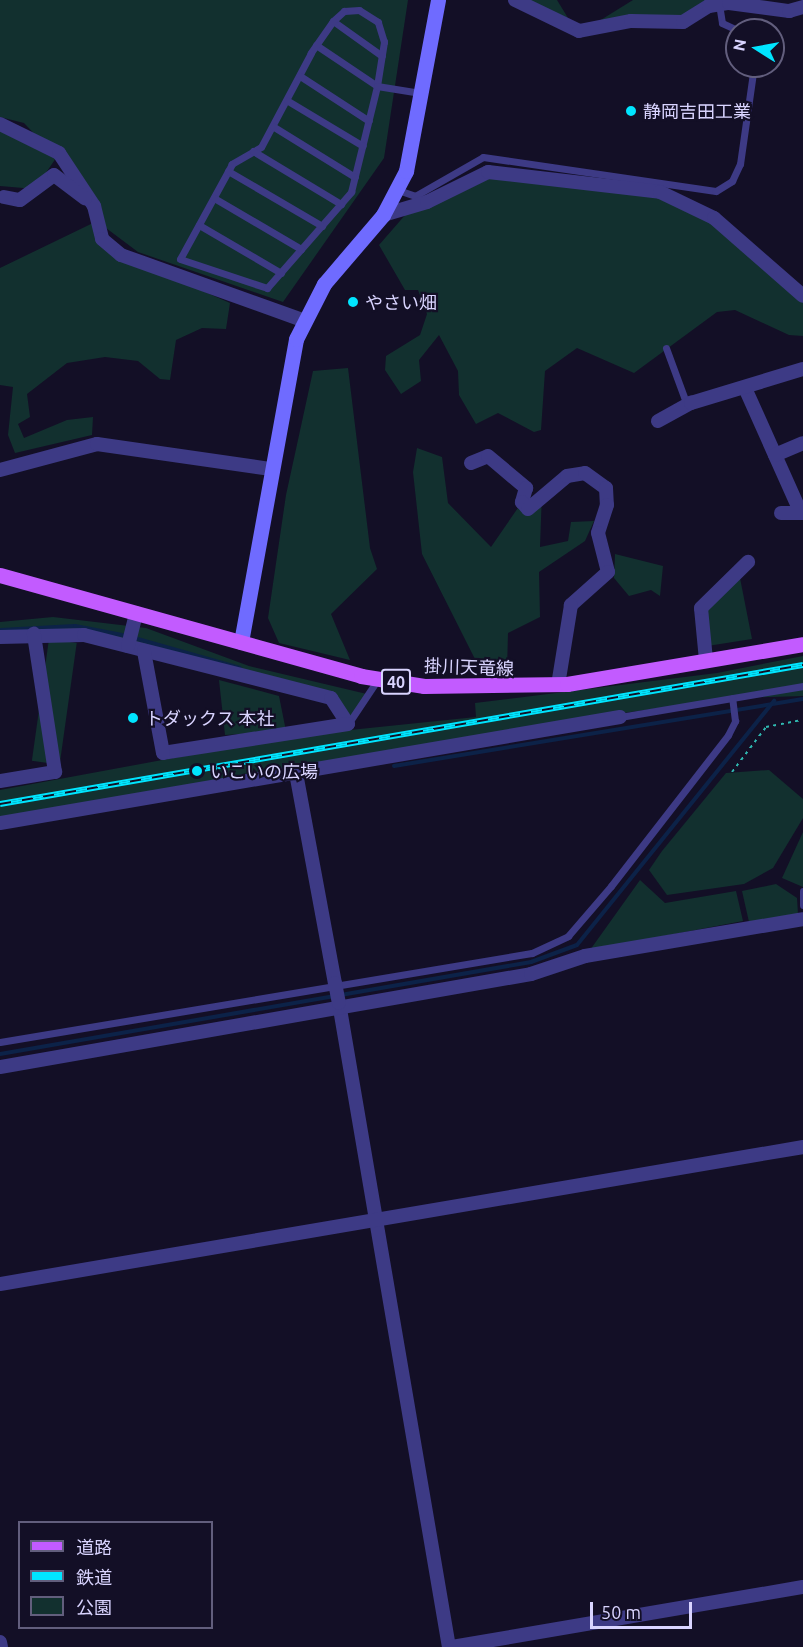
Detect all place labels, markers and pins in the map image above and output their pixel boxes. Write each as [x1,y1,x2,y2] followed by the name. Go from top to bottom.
[643,100,751,122] place label: 静岡吉田工業
[624,104,638,118] marker: 静岡吉田工業
[365,291,437,313] place label: やさい畑
[346,295,360,309] marker: やさい畑
[145,707,275,729] place label: トダックス 本社
[126,711,140,725] marker: トダックス 本社
[210,760,318,782] place label: いこいの広場
[188,762,206,780] marker: いこいの広場

